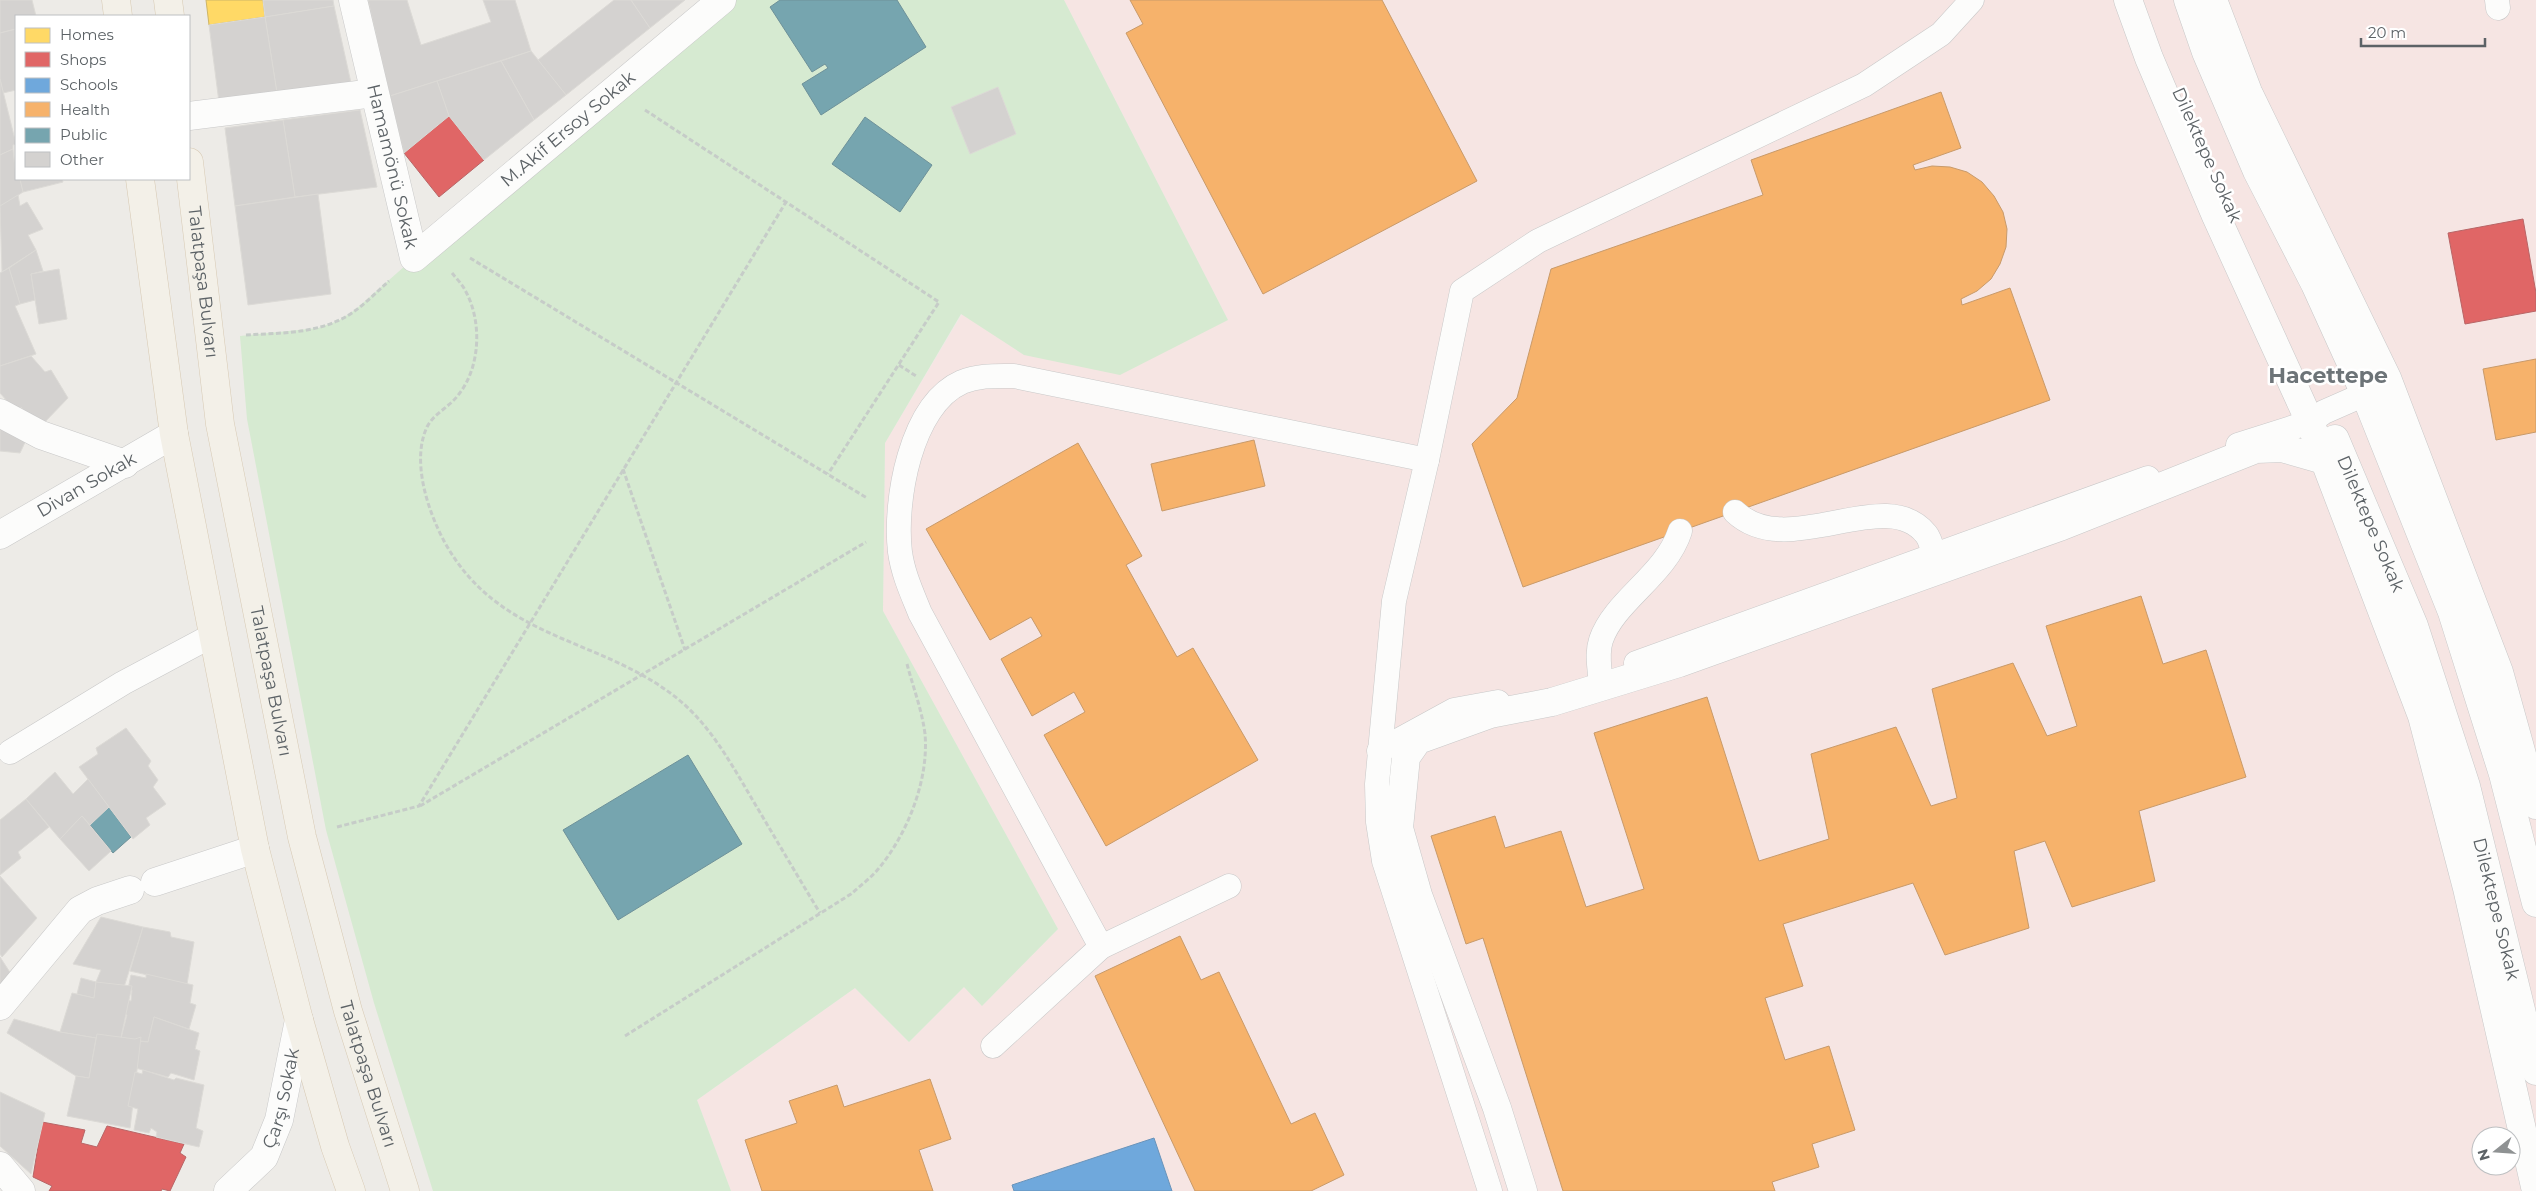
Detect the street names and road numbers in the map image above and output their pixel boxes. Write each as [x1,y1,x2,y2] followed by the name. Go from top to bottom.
[496,66,640,192] street label: M.Akif Ersoy Sokak
[362,82,423,251] street label: Hamamönü Sokak
[2167,84,2247,226] street label: Dilektepe Sokak
[183,205,223,359] street label: Talatpaşa Bulvarı
[33,447,140,522] street label: Divan Sokak
[2332,452,2409,596] street label: Dilektepe Sokak
[245,604,297,758] street label: Talatpaşa Bulvarı
[2468,835,2524,983] street label: Dilektepe Sokak
[335,998,401,1150] street label: Talatpaşa Bulvarı
[258,1046,304,1152] street label: Çarşı Sokak

